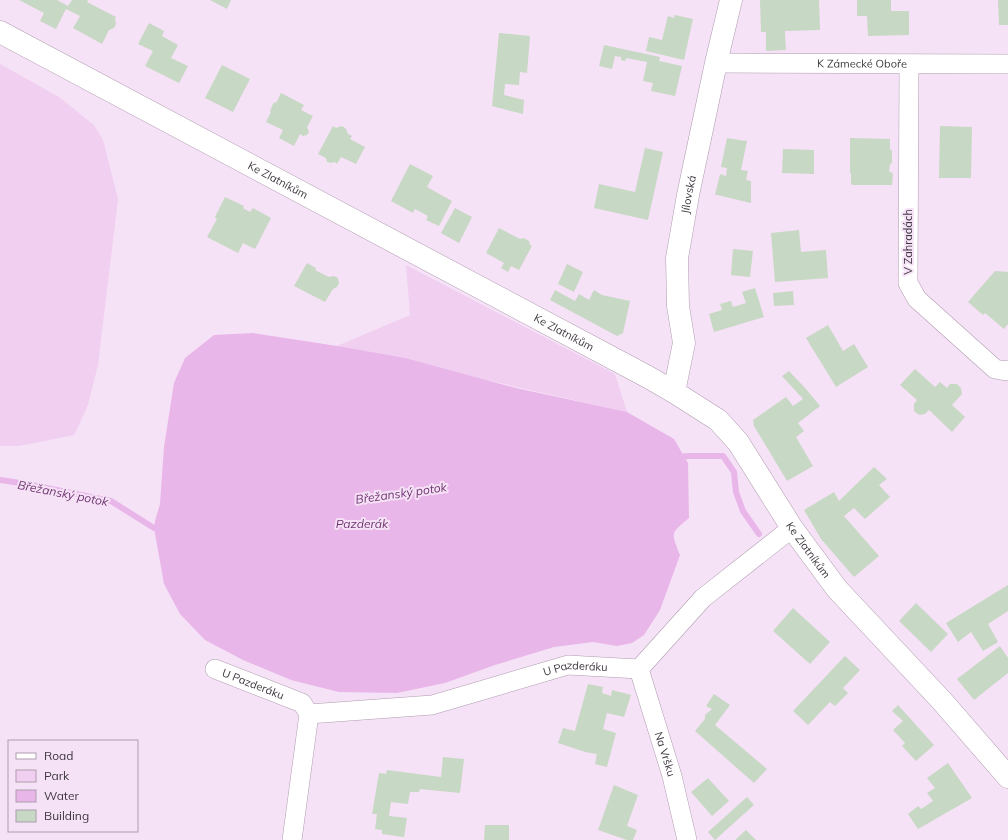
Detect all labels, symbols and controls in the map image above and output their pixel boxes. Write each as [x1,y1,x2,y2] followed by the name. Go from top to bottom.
[817,56,907,71] street label: K Zámecké Oboře
[246,158,311,202] street label: Ke Zlatníkům
[678,174,699,215] street label: Jílovská
[901,209,915,275] street label: V Zahradách
[532,311,597,354] street label: Ke Zlatníkům
[16,477,110,509] water label: Břežanský potok
[354,479,448,507] water label: Břežanský potok
[336,516,389,531] water label: Pazderák
[783,519,834,581] street label: Ke Zlatníkům
[541,658,608,679] street label: U Pazderáku
[220,666,286,702] street label: U Pazderáku
[652,730,679,778] street label: Na Vršku
[8,740,138,832] legend
[44,748,73,763] text: Road
[44,768,70,783] text: Park
[44,788,80,803] text: Water
[44,808,89,823] text: Building

